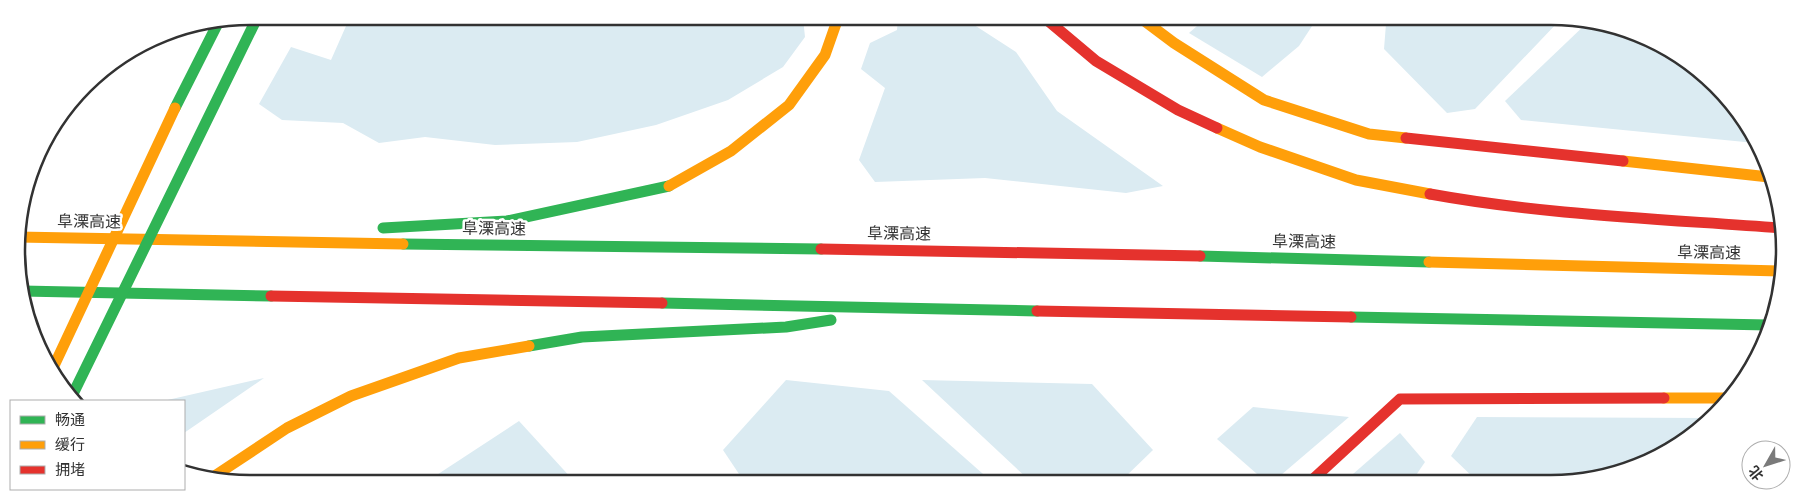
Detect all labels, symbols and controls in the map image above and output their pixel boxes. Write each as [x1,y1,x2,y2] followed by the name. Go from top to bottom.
[57,210,121,234] street label: 阜溧高速
[462,217,526,241] street label: 阜溧高速
[867,222,931,246] street label: 阜溧高速
[1272,230,1336,254] street label: 阜溧高速
[1677,241,1741,265] street label: 阜溧高速
[10,400,185,490] legend
[55,410,85,430] text: 畅通
[55,435,85,455] text: 缓行
[1741,440,1791,490] north arrow
[55,460,85,480] text: 拥堵
[1744,461,1768,484] text: 北

